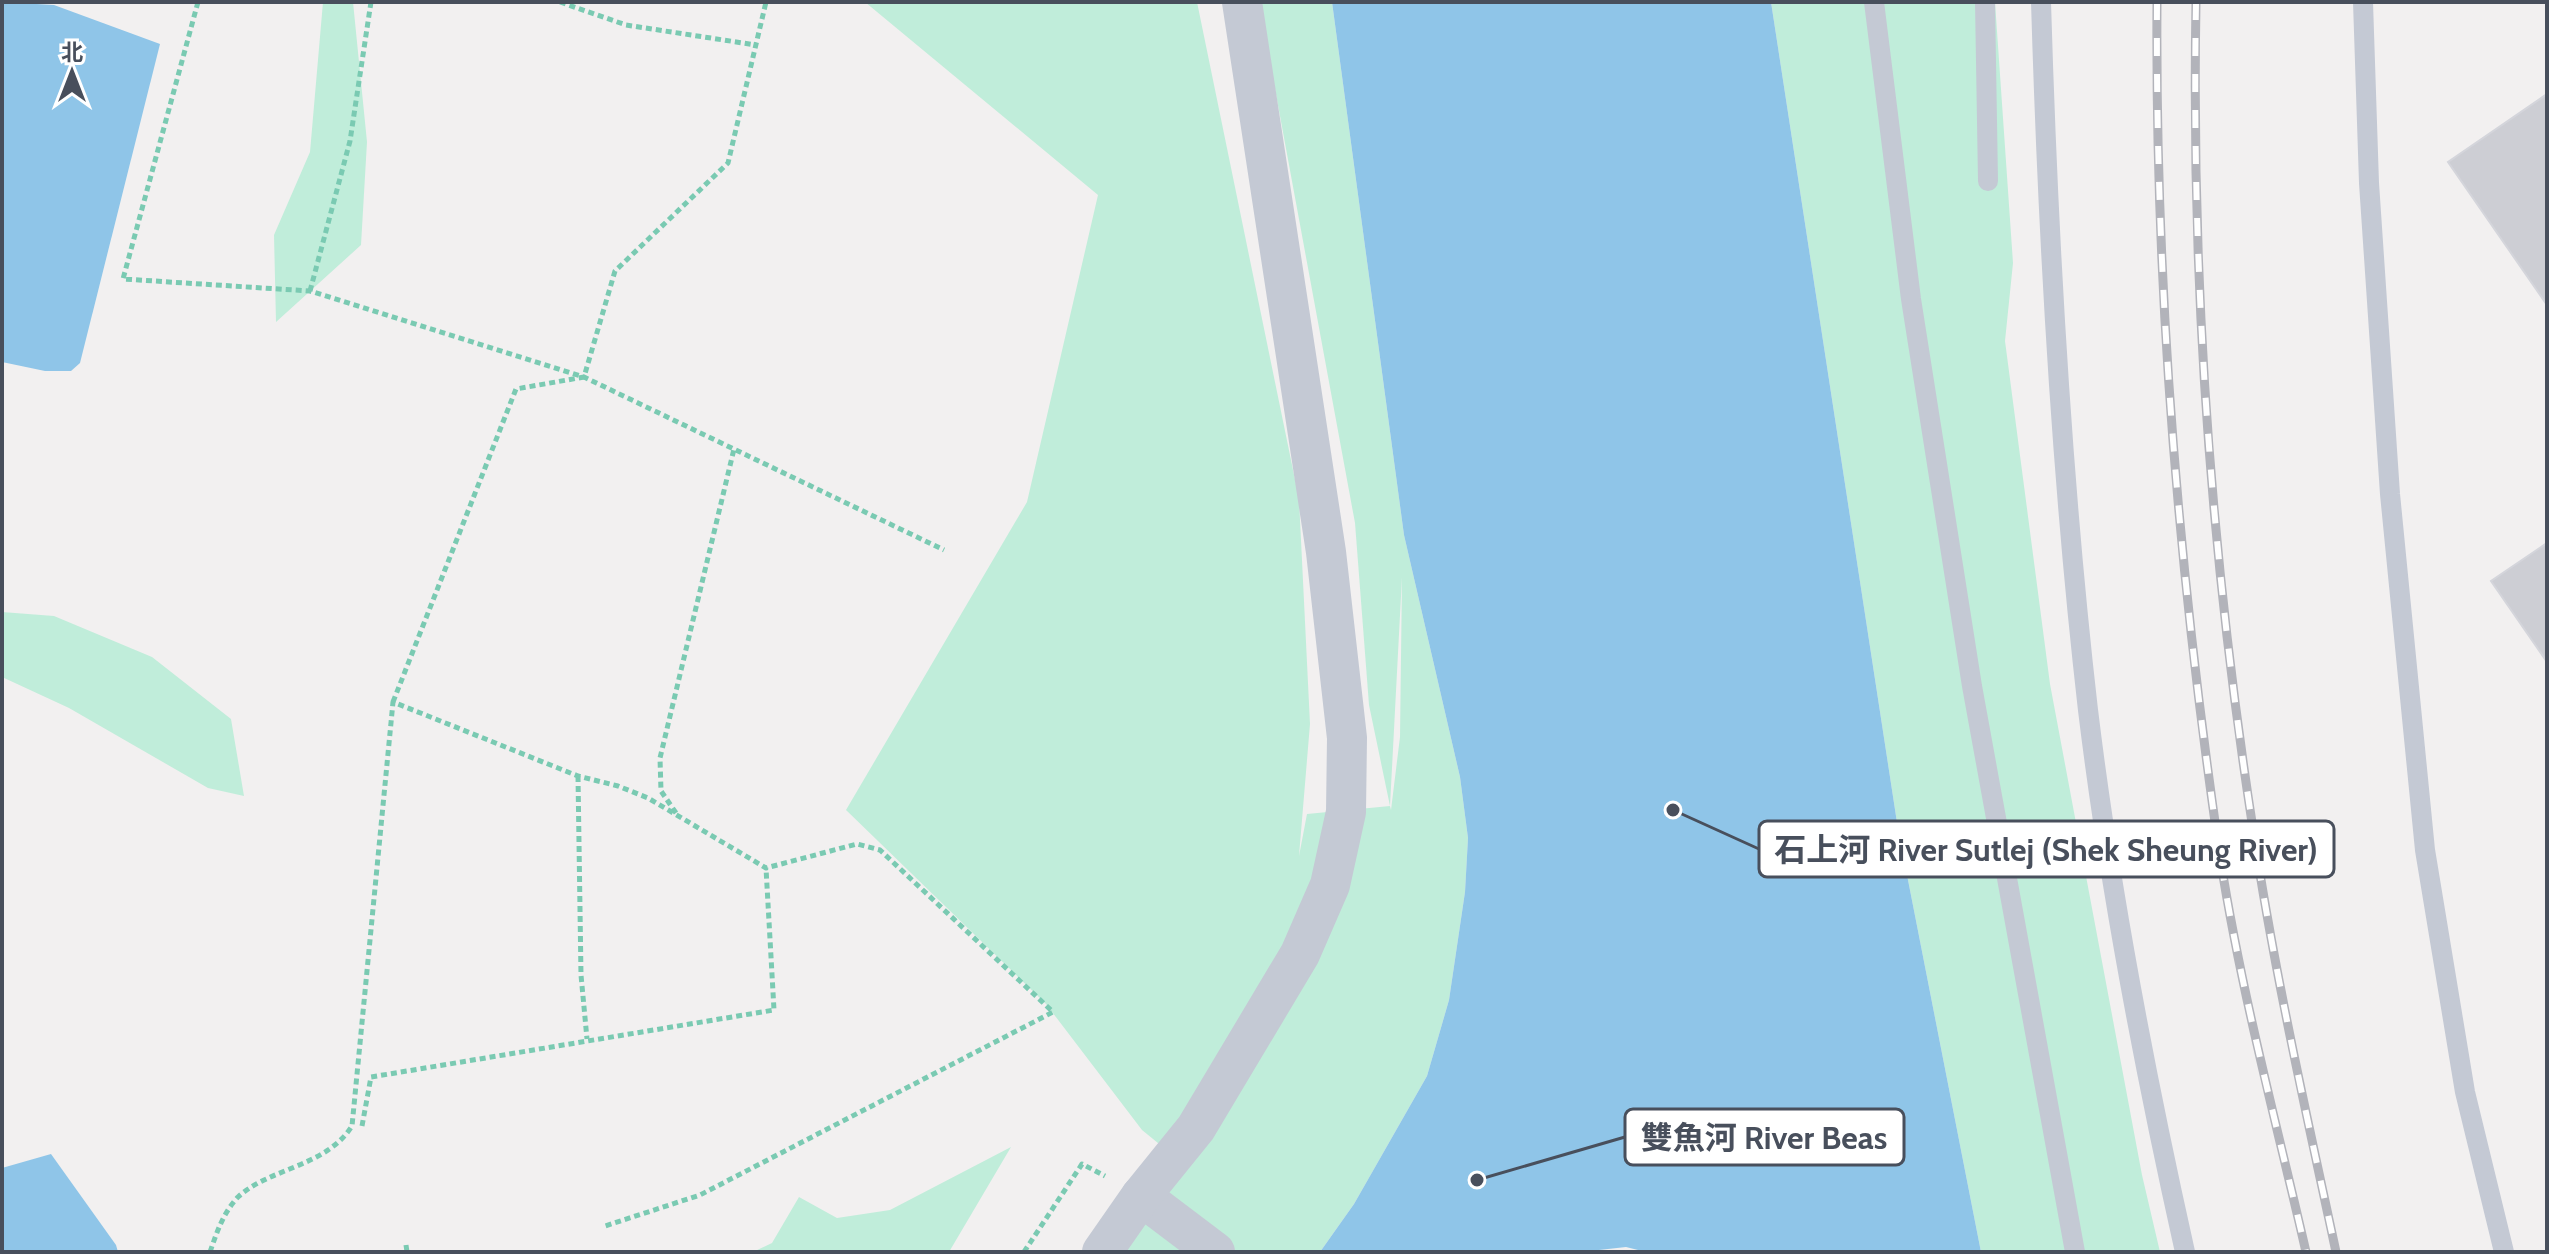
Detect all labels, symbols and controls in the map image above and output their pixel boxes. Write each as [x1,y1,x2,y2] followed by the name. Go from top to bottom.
[32,32,112,112] north arrow
[61,39,83,66] text: 北
[1759,821,2334,877] callout: 石上河 River Sutlej (Shek Sheung River)
[1774,830,2318,869] text: 石上河 River Sutlej (Shek Sheung River)
[1625,1109,1904,1165] callout: 雙魚河 River Beas
[1641,1118,1887,1157] text: 雙魚河 River Beas

